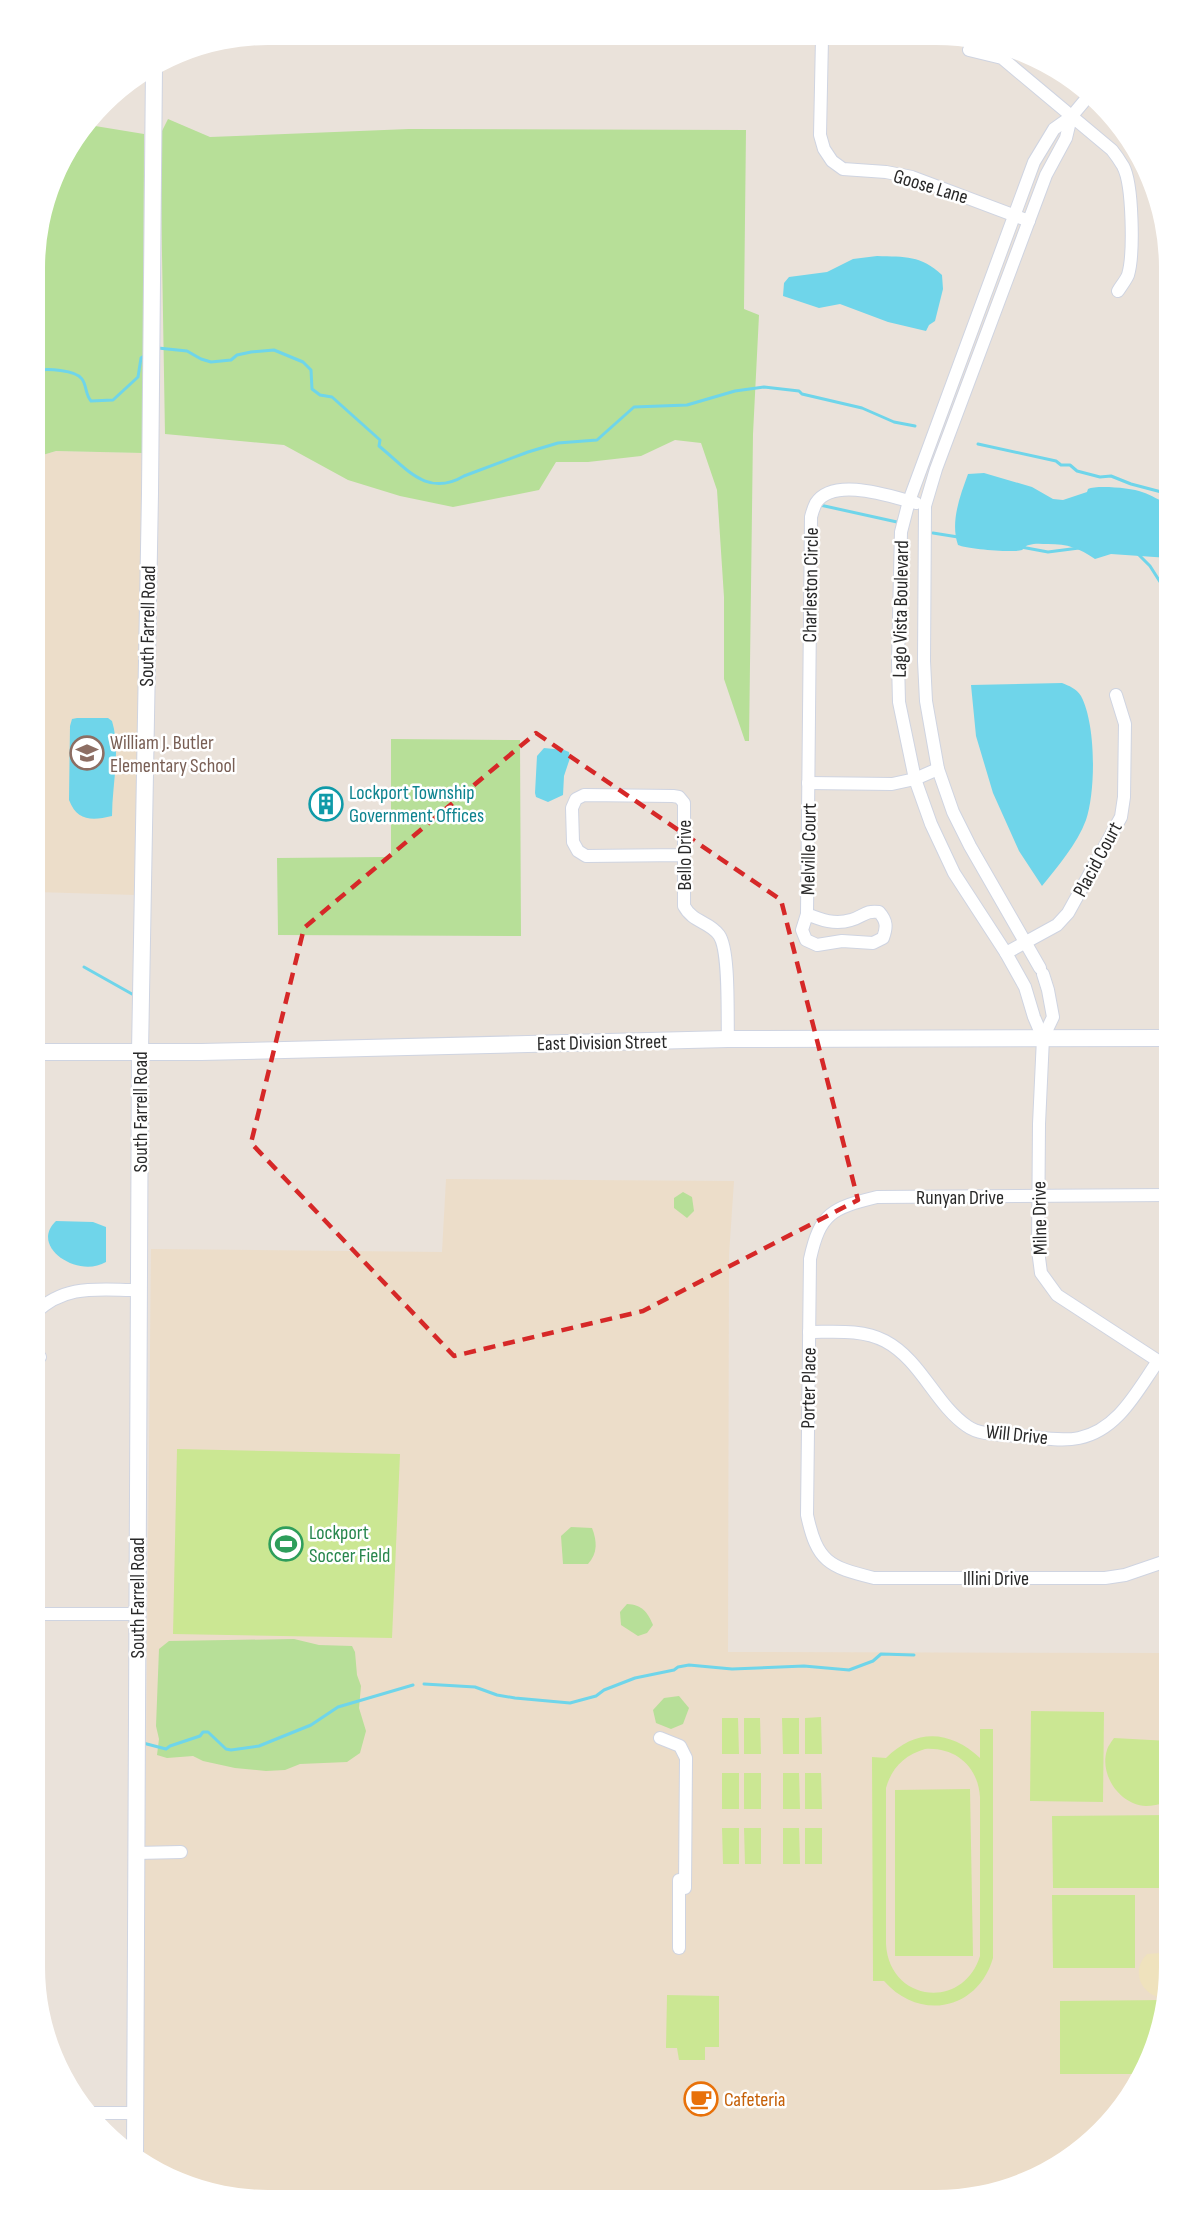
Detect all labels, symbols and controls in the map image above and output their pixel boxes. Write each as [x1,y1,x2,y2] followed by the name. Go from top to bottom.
[891,164,971,210] street label: Goose Lane
[798,527,824,643] street label: Charleston Circle
[888,540,914,678] street label: Lago Vista Boulevard
[135,565,161,687] street label: South Farrell Road
[110,731,236,778] place label: William J. Butler Elementary School
[69,735,105,771] school or university icon: William J. Butler Elementary School
[349,781,484,828] place label: Lockport Township Government Offices
[308,786,344,822] building icon: Lockport Township Government Offices
[796,803,822,895] street label: Melville Court
[1068,818,1128,901] street label: Placid Court
[673,820,697,890] street label: Bello Drive
[537,1030,667,1056] street label: East Division Street
[129,1051,153,1173] street label: South Farrell Road
[1027,1181,1053,1255] street label: Milne Drive
[916,1186,1004,1210] street label: Runyan Drive
[796,1347,822,1429] street label: Porter Place
[985,1420,1049,1450] street label: Will Drive
[309,1521,390,1568] place label: Lockport Soccer Field
[268,1526,304,1562] sports icon: Lockport Soccer Field
[126,1537,150,1659] street label: South Farrell Road
[963,1567,1029,1591] street label: Illini Drive
[683,2081,719,2117] cafe icon: Cafeteria
[724,2088,786,2112] place label: Cafeteria

